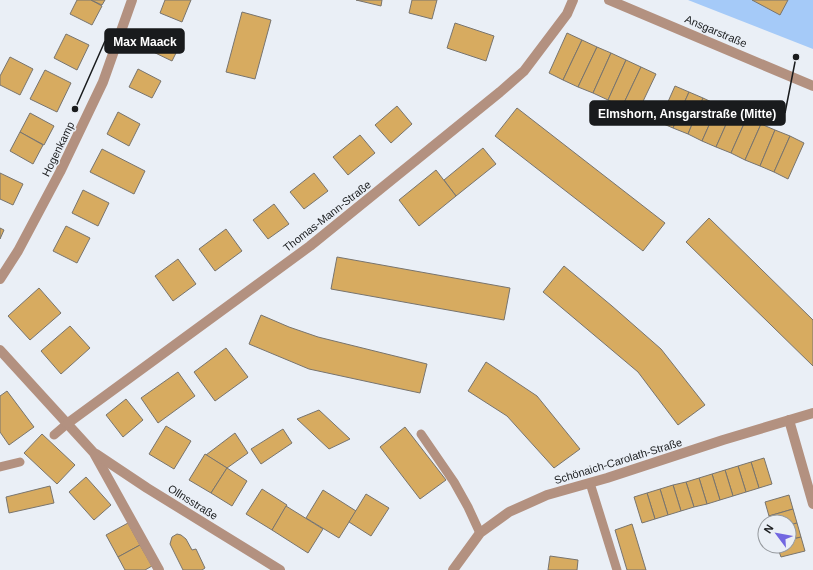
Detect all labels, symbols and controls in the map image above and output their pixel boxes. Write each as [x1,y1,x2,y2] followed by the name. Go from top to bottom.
[683,13,749,49] street label: Ansgarstraße
[105,29,184,53] callout: Max Maack
[113,35,177,49] text: Max Maack
[590,101,785,125] callout: Elmshorn, Ansgarstraße (Mitte)
[598,107,776,121] text: Elmshorn, Ansgarstraße (Mitte)
[40,120,76,178] street label: Hogenkamp
[281,178,373,254] street label: Thomas-Mann-Straße
[553,436,683,486] street label: Schönaich-Carolath-Straße
[166,482,220,522] street label: Ollnsstraße
[757,514,797,554] north arrow
[761,522,776,535] text: N

